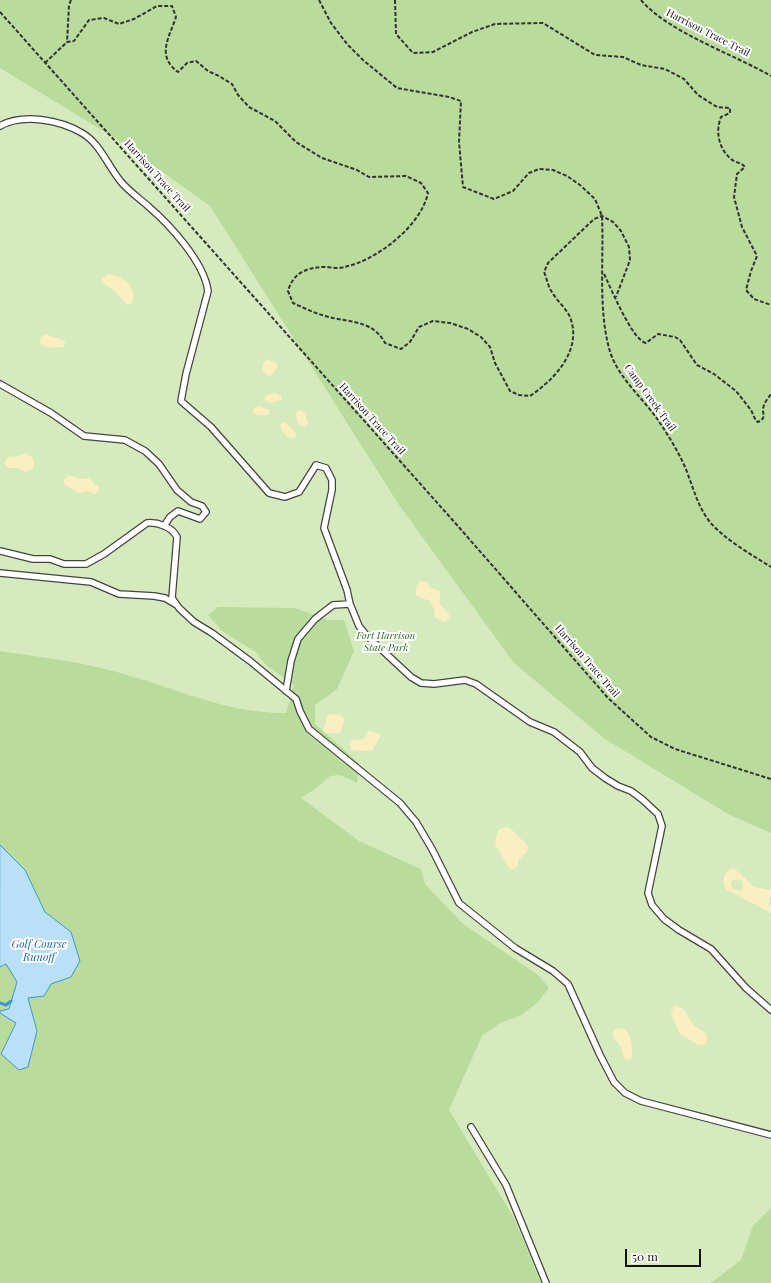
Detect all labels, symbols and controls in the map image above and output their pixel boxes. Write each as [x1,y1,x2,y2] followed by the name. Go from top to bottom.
[664,7,752,59] street label: Harrison Trace Trail
[122,138,192,214] street label: Harrison Trace Trail
[622,362,678,434] street label: Camp Creek Trail
[337,381,407,457] street label: Harrison Trace Trail
[552,622,622,700] street label: Harrison Trace Trail
[357,630,415,654] park label: Fort Harrison State Park
[11,938,67,964] water label: Golf Course Runoff
[627,1241,703,1267] scale bar
[632,1248,658,1264] text: 50 m

